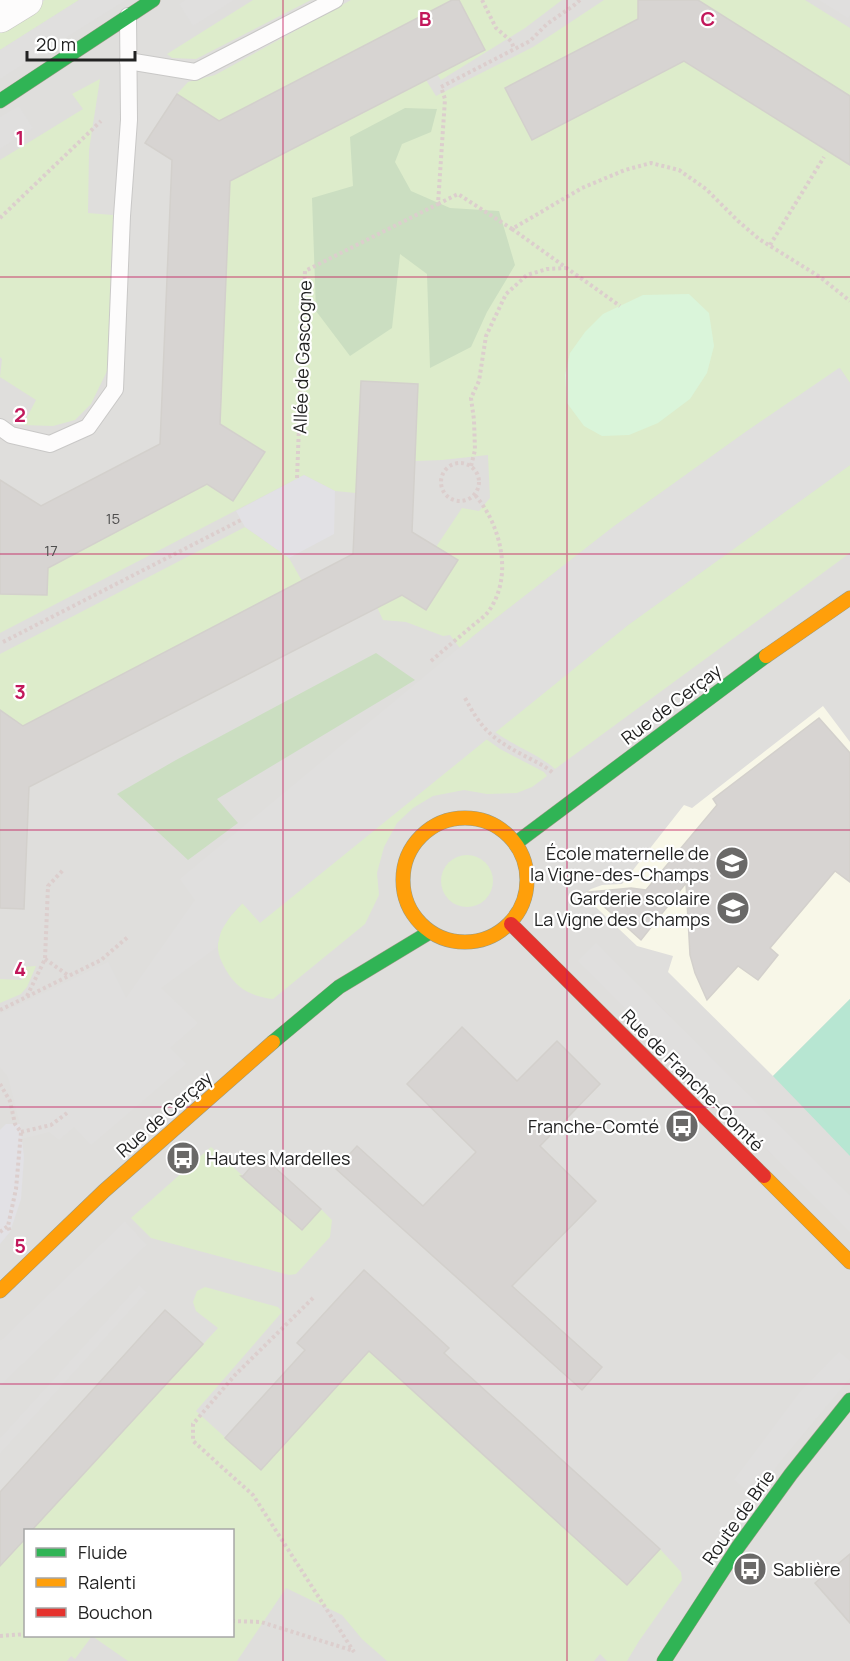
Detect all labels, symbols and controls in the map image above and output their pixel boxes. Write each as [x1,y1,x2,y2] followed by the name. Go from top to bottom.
[419,5,432,32] text: B
[701,5,715,32] text: C
[27,24,135,62] scale bar
[36,32,76,56] text: 20 m
[16,124,24,151] text: 1
[287,280,317,434] street label: Allée de Gascogne
[14,401,26,428] text: 2
[106,508,120,529] house number: 15
[44,540,58,561] house number: 17
[616,658,726,750] street label: Rue de Cerçay
[14,678,26,705] text: 3
[530,841,709,886] place label: École maternelle de la Vigne-des-Champs
[714,845,750,881] school or university icon: École maternelle de la Vigne-des-Champs
[534,886,710,931] place label: Garderie scolaire La Vigne des Champs
[715,890,751,926] school or university icon: Garderie scolaire La Vigne des Champs
[14,955,26,982] text: 4
[617,1004,769,1156] street label: Rue de Franche-Comté
[111,1065,217,1162] street label: Rue de Cerçay
[664,1108,700,1144] bus stop icon: Franche-Comté
[528,1114,659,1138] place label: Franche-Comté
[165,1140,201,1176] bus stop icon: Hautes Mardelles
[206,1146,350,1170] place label: Hautes Mardelles
[14,1232,26,1259] text: 5
[696,1465,780,1569] street label: Route de Brie
[24,1529,234,1637] legend
[78,1540,127,1564] text: Fluide
[732,1551,768,1587] bus stop icon: Sablière
[773,1557,841,1581] place label: Sablière
[78,1570,136,1594] text: Ralenti
[78,1600,152,1624] text: Bouchon

